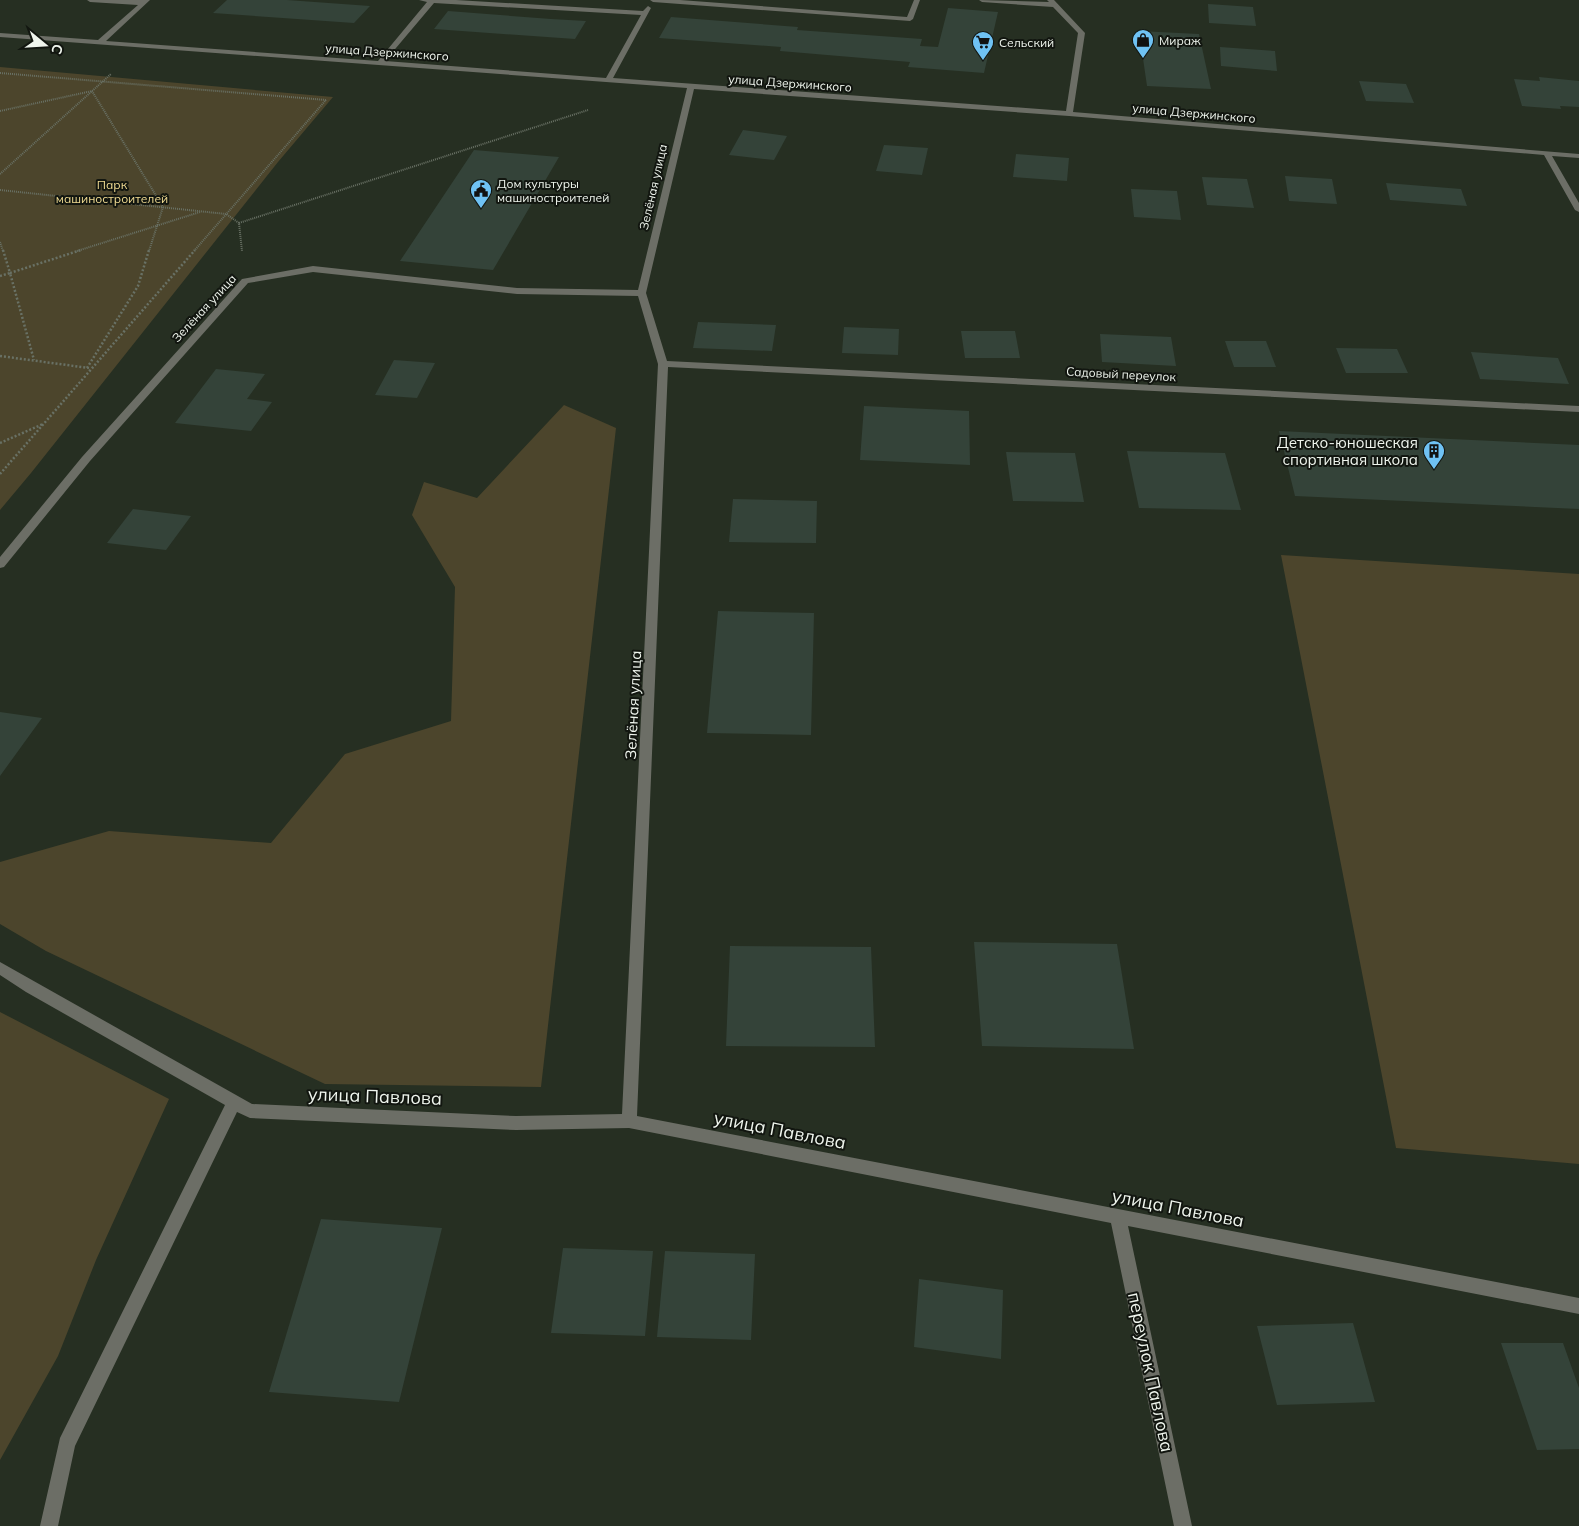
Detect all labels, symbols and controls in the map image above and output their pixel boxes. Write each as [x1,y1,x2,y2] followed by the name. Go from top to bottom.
[20,20,70,70] north arrow
[1131,28,1155,59] shop icon: Мираж
[971,30,995,61] supermarket icon: Сельский
[1159,33,1201,48] place label: Мираж
[999,35,1054,50] place label: Сельский
[325,40,449,64] street label: улица Дзержинского
[47,42,67,56] text: С
[728,71,852,95] street label: улица Дзержинского
[1132,100,1256,126] street label: улица Дзержинского
[636,143,670,231] street label: Зелёная улица
[497,176,609,205] place label: Дом культуры машиностроителей
[56,177,168,206] park label: Парк машиностроителей
[469,178,493,209] public building icon: Дом культуры машиностроителей
[169,271,239,345] street label: Зелёная улица
[1066,364,1177,384] street label: Садовый переулок
[1277,433,1418,469] place label: Детско-юношеская спортивная школа
[1422,439,1446,470] building icon: Детско-юношеская спортивная школа
[621,650,645,760] street label: Зелёная улица
[308,1082,442,1110] street label: улица Павлова
[712,1106,848,1154] street label: улица Павлова
[1110,1184,1246,1232] street label: улица Павлова
[1123,1290,1179,1454] street label: переулок Павлова

